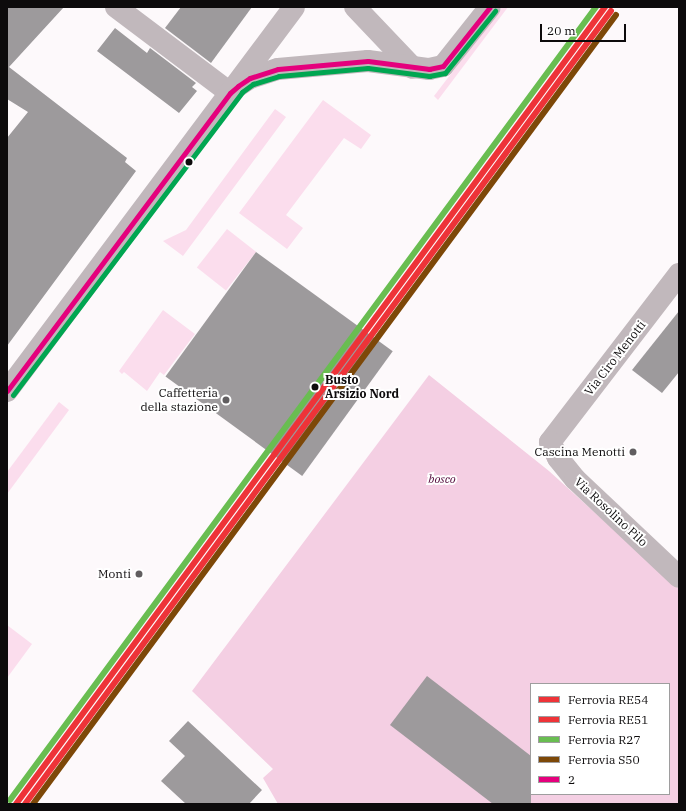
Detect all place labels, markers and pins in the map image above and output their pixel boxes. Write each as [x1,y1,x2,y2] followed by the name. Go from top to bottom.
[184,157,194,167] unlabelled marker
[325,373,399,401] place label: Busto Arsizio Nord
[308,380,322,394] marker: Busto Arsizio Nord
[140,386,218,414] place label: Caffetteria della stazione
[221,395,231,405] marker: Caffetteria della stazione
[534,445,625,459] place label: Cascina Menotti
[628,447,638,457] marker: Cascina Menotti
[98,567,131,581] place label: Monti
[134,569,144,579] marker: Monti

